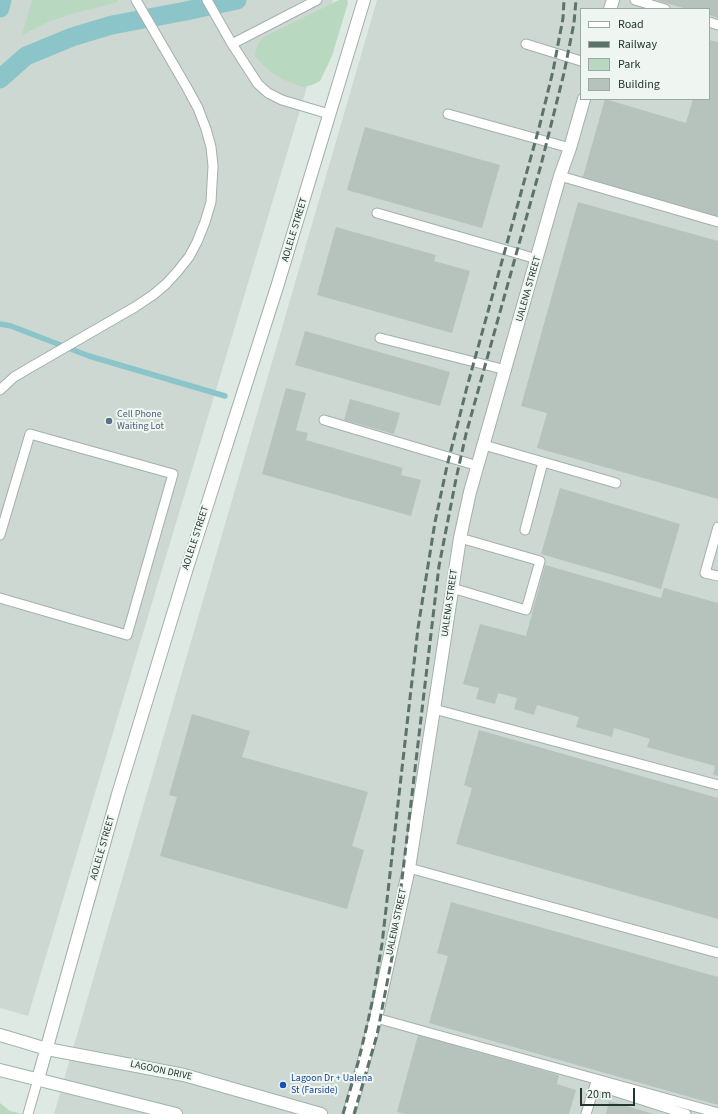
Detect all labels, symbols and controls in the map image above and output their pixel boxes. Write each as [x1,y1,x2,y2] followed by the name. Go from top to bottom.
[580,8,710,100] legend
[618,16,644,33] text: Road
[618,36,657,53] text: Railway
[618,56,640,73] text: Park
[618,76,660,93] text: Building
[280,197,310,263] street label: AOLELE STREET
[514,255,544,323] street label: UALENA STREET
[117,409,164,432] place label: Cell Phone Waiting Lot
[104,416,114,426] marker: Cell Phone Waiting Lot
[180,505,212,571] street label: AOLELE STREET
[439,569,461,637] street label: UALENA STREET
[88,814,118,882] street label: AOLELE STREET
[384,888,410,956] street label: UALENA STREET
[129,1059,193,1083] street label: LAGOON DRIVE
[291,1073,372,1096] place label: Lagoon Dr + Ualena St (Farside)
[278,1080,288,1090] marker: Lagoon Dr + Ualena St (Farside)
[582,1080,637,1106] scale bar
[587,1086,611,1103] text: 20 m

